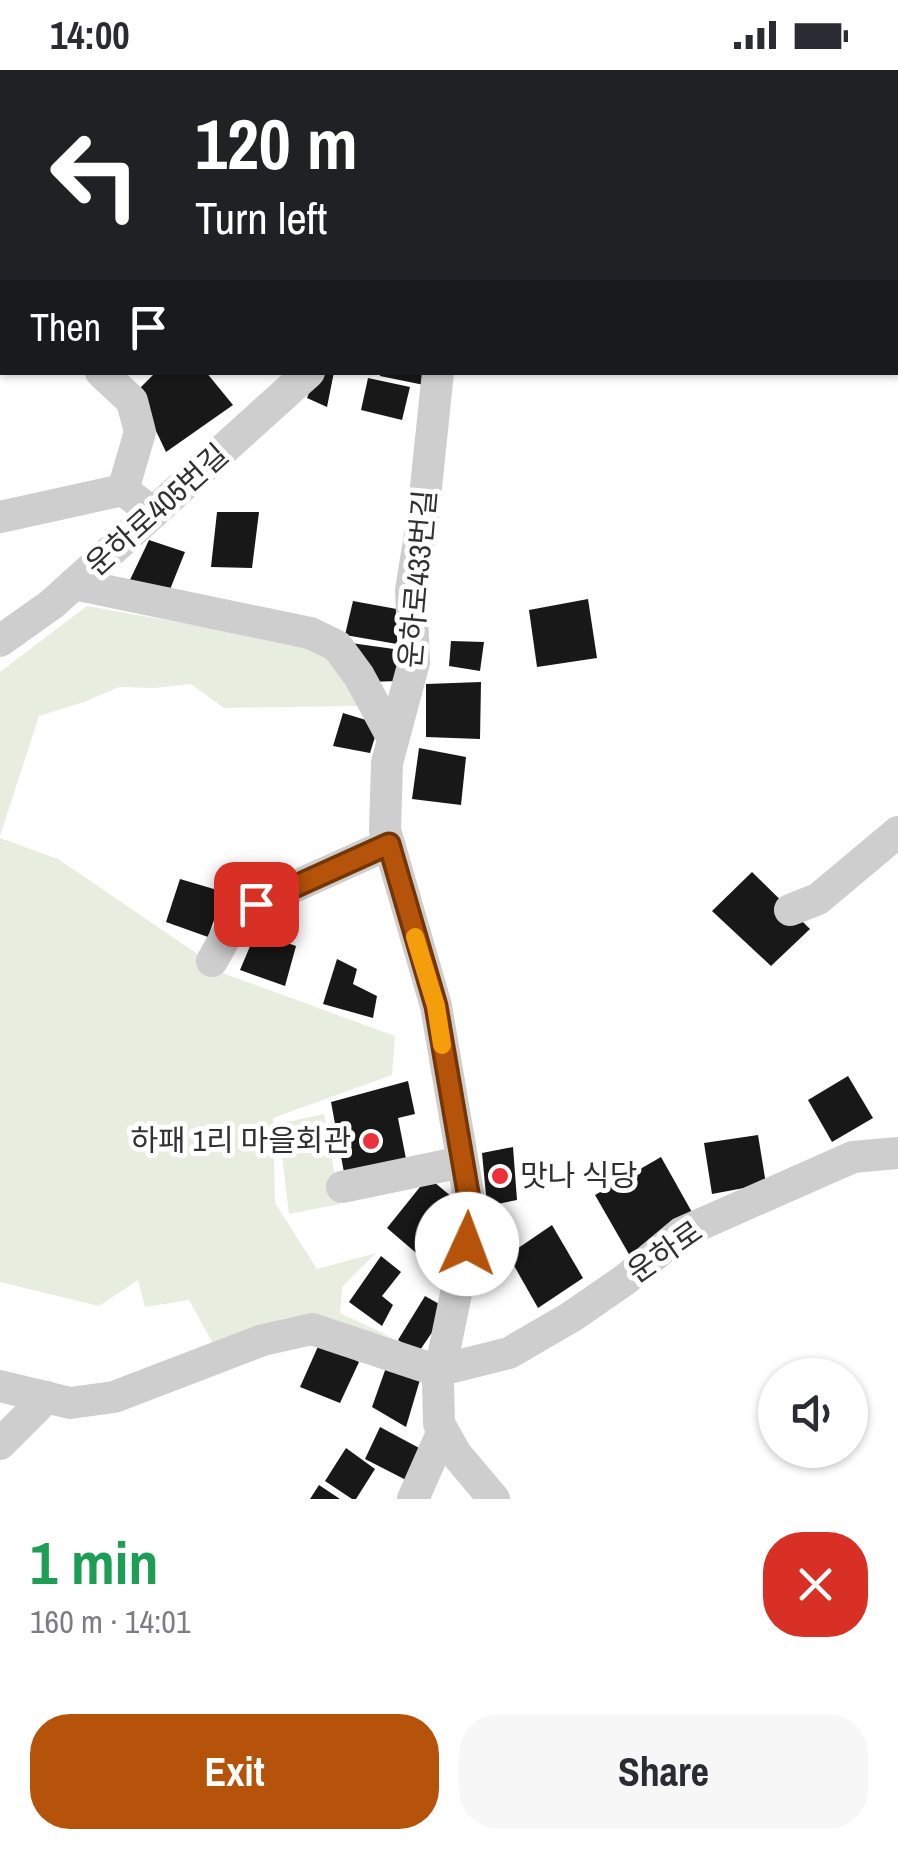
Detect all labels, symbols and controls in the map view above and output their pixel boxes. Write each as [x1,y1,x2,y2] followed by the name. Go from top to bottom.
[50,10,130,61] text: 14:00
[195,97,358,191] text: 120 m
[30,110,160,240] icon: left
[195,187,327,248] text: Turn left
[121,300,176,355] icon: arrive
[30,302,101,353] text: Then
[76,434,236,584] street label: 운하로405번길
[389,488,445,670] street label: 운하로433번길
[214,862,299,947] pin
[229,877,284,932] icon: arrive
[130,1120,351,1160] place label: 하패 1리 마을회관
[360,1130,382,1152] marker: 하패 1리 마을회관
[520,1155,637,1195] place label: 맛나 식당
[489,1165,511,1187] marker: 맛나 식당
[415,1192,519,1296] position arrow
[619,1211,710,1291] street label: 운하로
[758,1358,868,1468] map controls
[758,1358,868,1468] button: sound
[30,1522,159,1603] text: 1 min
[763,1532,868,1637] button: close
[30,1600,190,1643] text: 160 m · 14:01
[30,1714,439,1829] button: Exit
[459,1714,868,1829] button: Share

